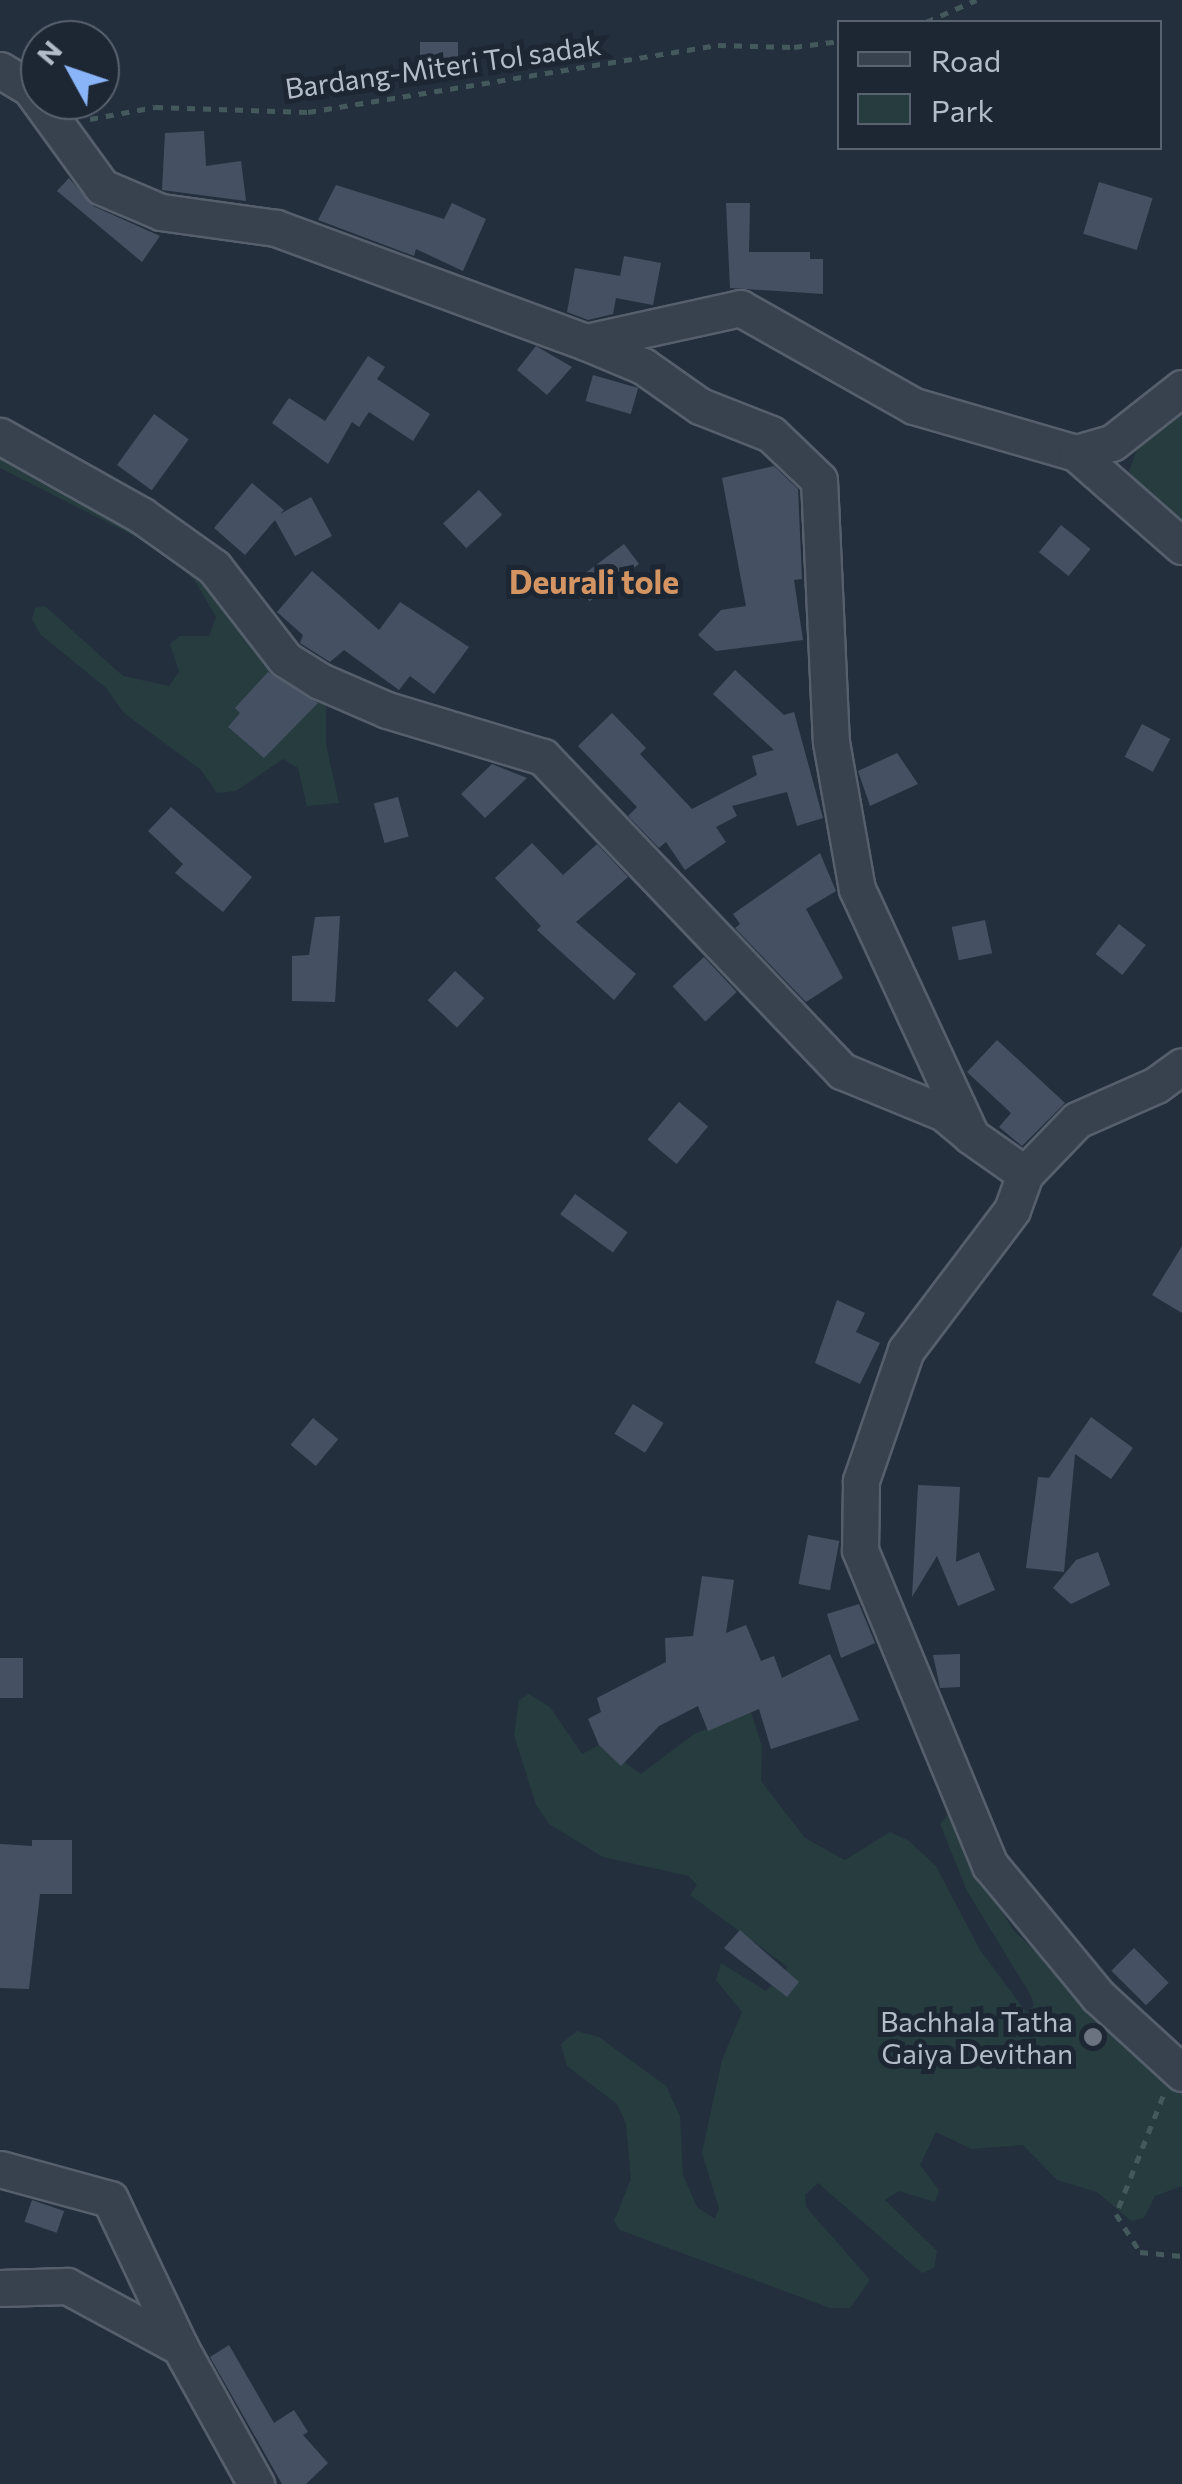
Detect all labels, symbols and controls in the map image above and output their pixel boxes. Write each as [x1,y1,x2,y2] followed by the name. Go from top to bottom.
[20,20,120,120] north arrow
[837,20,1162,150] legend
[283,27,603,105] street label: Bardang-Miteri Tol sadak
[29,33,68,71] text: N
[931,41,1001,78] text: Road
[931,91,994,128] text: Park
[509,562,679,600] district label: Deurali tole
[880,2004,1073,2070] place label: Bachhala Tatha Gaiya Devithan
[1082,2026,1104,2048] marker: Bachhala Tatha Gaiya Devithan

